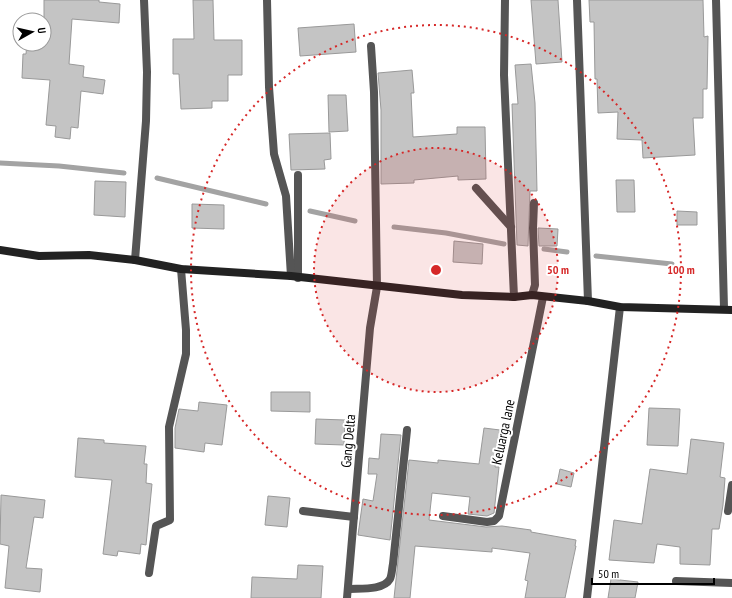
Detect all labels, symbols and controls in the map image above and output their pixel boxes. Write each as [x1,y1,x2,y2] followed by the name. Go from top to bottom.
[12,12,52,52] north arrow
[35,27,49,35] text: U
[547,262,569,277] text: 50 m
[667,262,695,277] text: 100 m
[429,263,443,277] centre of rings
[487,397,519,466] street label: Keluarga lane
[337,414,359,468] street label: Gang Delta
[592,560,714,586] scale bar
[598,566,619,581] text: 50 m

